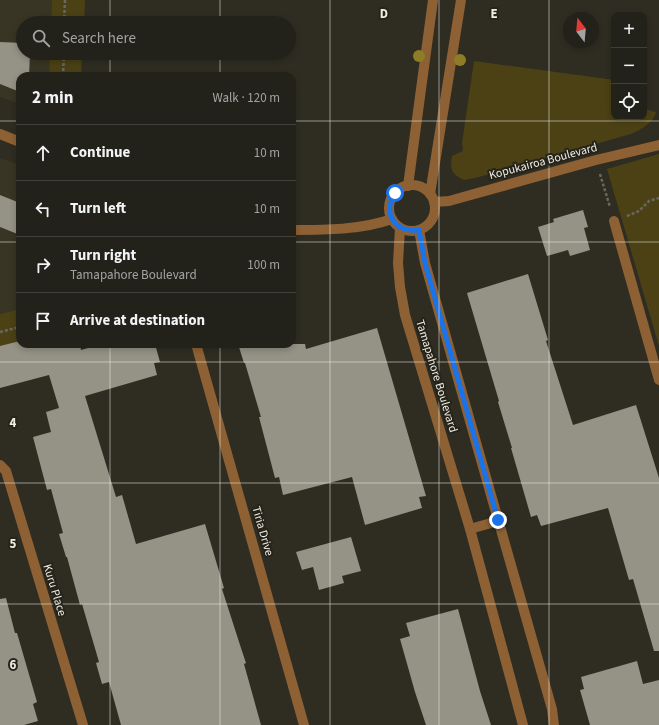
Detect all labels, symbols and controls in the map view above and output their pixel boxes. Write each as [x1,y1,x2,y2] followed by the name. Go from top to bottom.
[380,5,388,23] text: D
[490,5,498,23] text: E
[563,12,599,48] north arrow
[611,12,647,120] map controls
[611,12,647,48] button: +
[16,16,296,60] search box
[30,27,52,49] icon: search
[62,28,136,49] text: Search here
[611,48,647,84] button: −
[611,84,647,120] button: locate
[32,86,73,110] text: 2 min
[212,89,280,107] text: Walk · 120 m
[487,139,599,184] street label: Kopukairoa Boulevard
[32,142,54,164] icon: ahead
[70,142,130,163] text: Continue
[254,144,280,162] text: 10 m
[386,184,404,202] route start
[32,198,54,220] icon: left
[70,198,126,219] text: Turn left
[254,200,280,218] text: 10 m
[70,245,136,266] text: Turn right
[32,254,54,276] icon: right
[247,256,280,274] text: 100 m
[70,266,197,284] text: Tamapahore Boulevard
[32,310,54,332] icon: arrive
[70,310,205,331] text: Arrive at destination
[411,318,462,435] street label: Tamapahore Boulevard
[10,414,17,432] text: 4
[247,504,278,558] street label: Tiria Drive
[489,511,507,529] route end
[10,535,17,553] text: 5
[39,562,70,618] street label: Kuru Place
[10,656,17,674] text: 6

